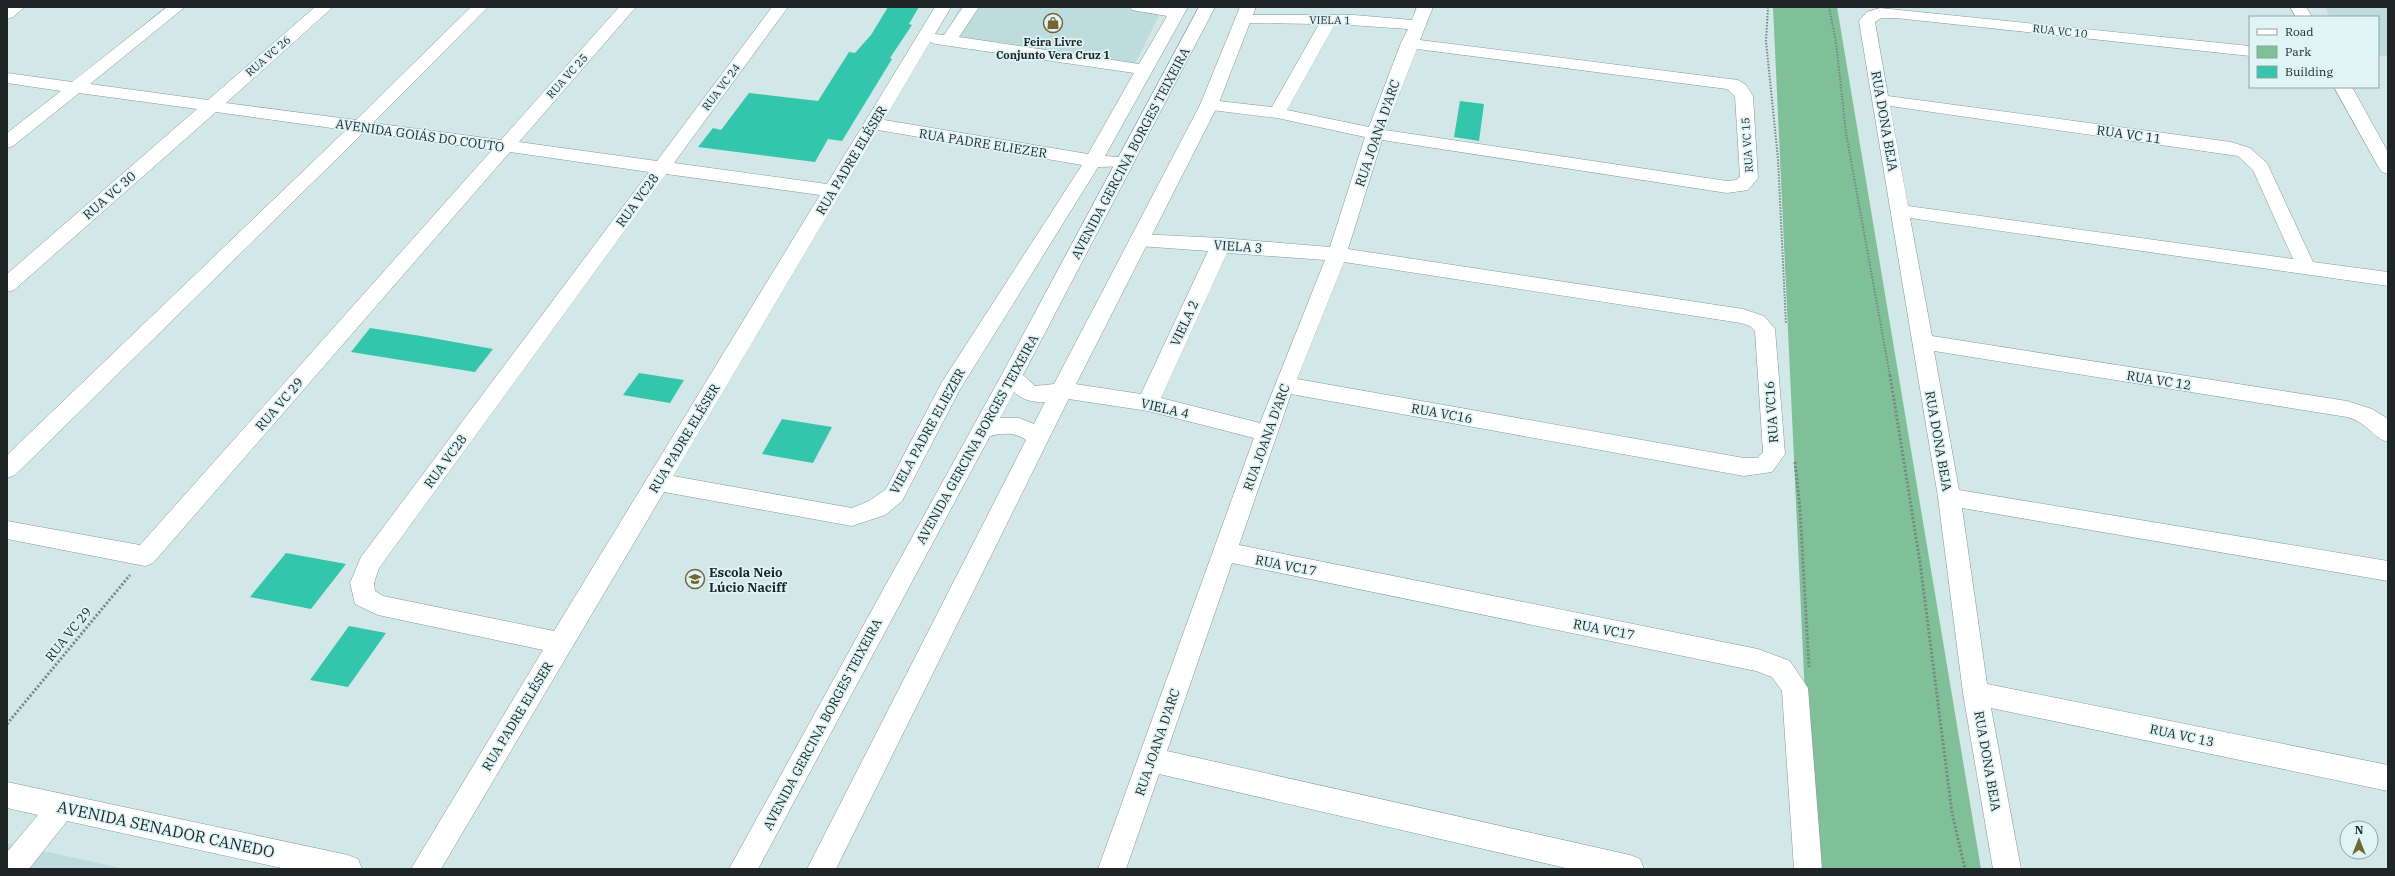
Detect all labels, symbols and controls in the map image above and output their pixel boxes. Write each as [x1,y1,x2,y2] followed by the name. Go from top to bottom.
[1042,12,1064,34] shop icon: Feira Livre Conjunto Vera Cruz 1
[1309,13,1351,27] street label: VIELA 1
[2249,16,2379,88] legend
[2032,21,2089,41] street label: RUA VC 10
[2285,24,2314,39] text: Road
[243,33,293,79] street label: RUA VC 26
[996,35,1110,62] place label: Feira Livre Conjunto Vera Cruz 1
[1067,44,1194,262] street label: AVENIDA GERCINA BORGES TEIXEIRA
[2285,44,2311,59] text: Park
[543,51,591,101] street label: RUA VC 25
[699,60,743,113] street label: RUA VC 24
[2285,64,2333,79] text: Building
[1867,69,1902,173] street label: RUA DONA BEJA
[1351,77,1404,189] street label: RUA JOANA D'ARC
[812,102,891,218] street label: RUA PADRE ELÉSER
[335,115,505,156] street label: AVENIDA GOIÁS DO COUTO
[1738,117,1756,173] street label: RUA VC 15
[2095,122,2162,147] street label: RUA VC 11
[918,125,1049,162] street label: RUA PADRE ELIEZER
[79,167,140,223] street label: RUA VC 30
[612,170,663,230] street label: RUA VC28
[1213,236,1263,257] street label: VIELA 3
[1166,297,1203,349] street label: VIELA 2
[912,331,1042,547] street label: AVENIDA GERCINA BORGES TEIXEIRA
[886,365,969,497] street label: VIELA PADRE ELIEZER
[2125,367,2192,394] street label: RUA VC 12
[252,374,307,434] street label: RUA VC 29
[645,380,724,496] street label: RUA PADRE ELÉSER
[1761,380,1782,444] street label: RUA VC16
[1239,381,1294,493] street label: RUA JOANA D'ARC
[1921,389,1956,493] street label: RUA DONA BEJA
[1139,395,1191,422] street label: VIELA 4
[1410,400,1474,427] street label: RUA VC16
[420,431,471,491] street label: RUA VC28
[1254,551,1318,580] street label: RUA VC17
[709,564,787,596] place label: Escola Neio Lúcio Naciff
[684,568,706,590] school or university icon: Escola Neio Lúcio Naciff
[41,604,95,665] street label: RUA VC 29
[759,615,886,833] street label: AVENIDA GERCINA BORGES TEIXEIRA
[1572,615,1636,644] street label: RUA VC17
[478,658,557,774] street label: RUA PADRE ELÉSER
[1131,686,1184,798] street label: RUA JOANA D'ARC
[1970,709,2005,813] street label: RUA DONA BEJA
[2148,720,2216,751] street label: RUA VC 13
[56,796,276,862] street label: AVENIDA SENADOR CANEDO
[2339,820,2379,860] north arrow
[2355,823,2364,837] text: N

